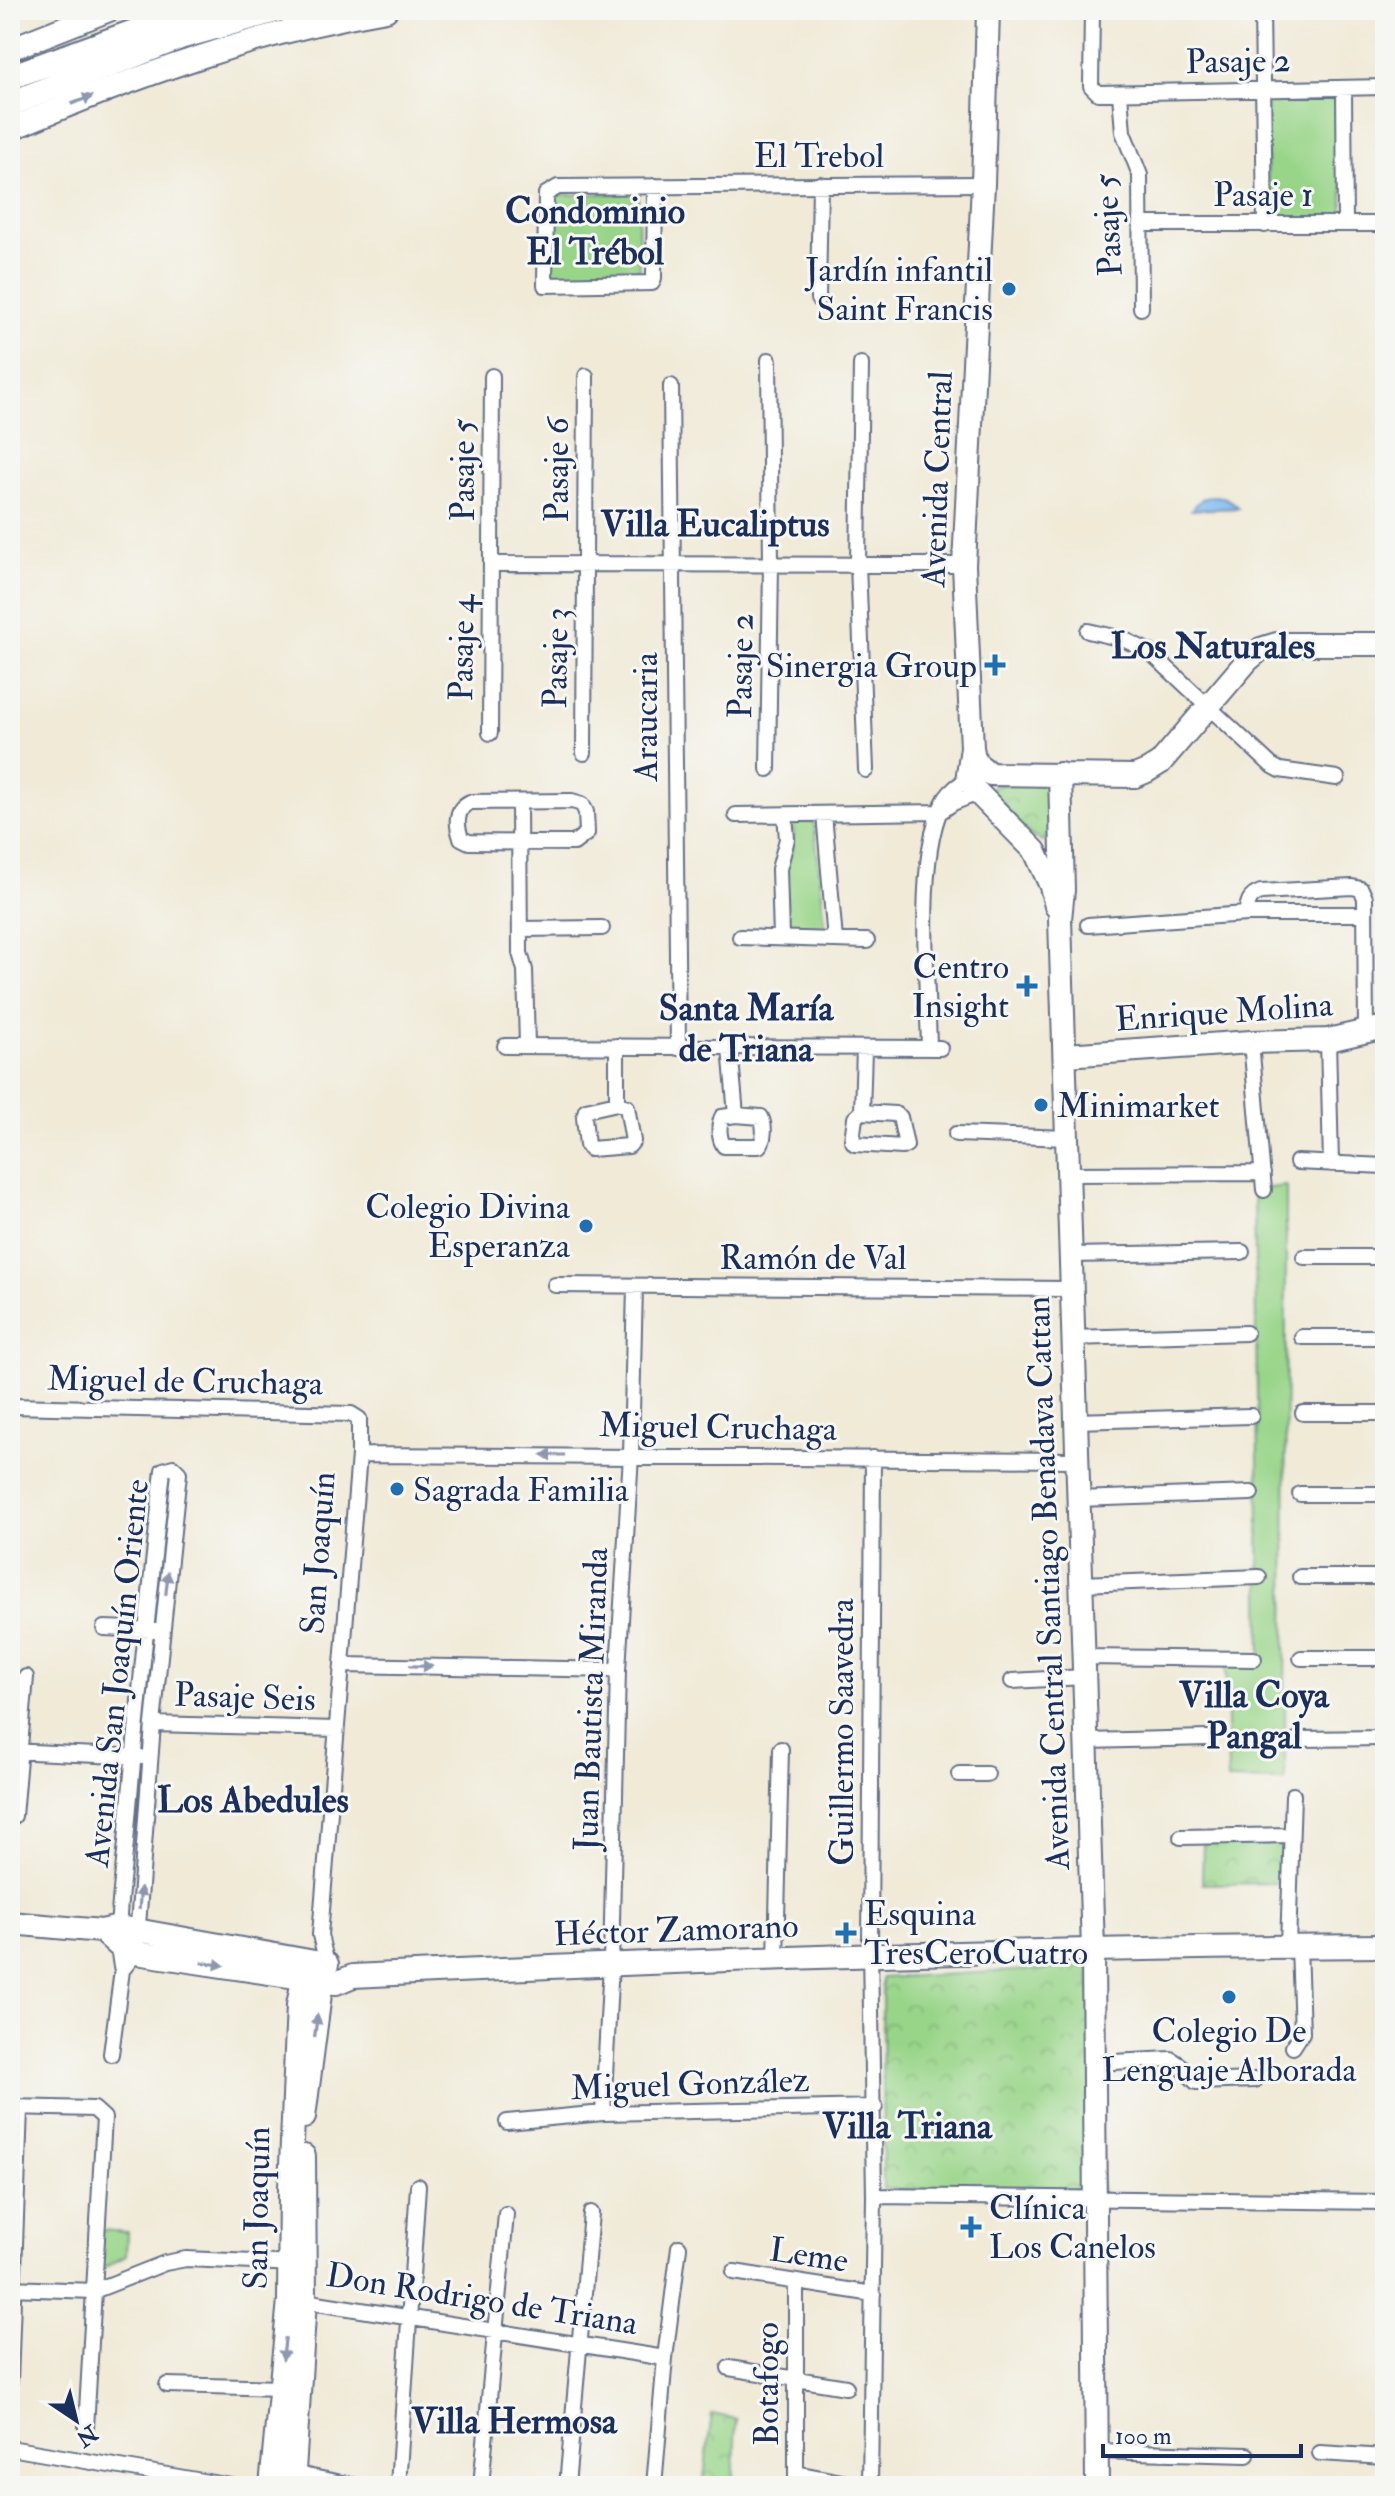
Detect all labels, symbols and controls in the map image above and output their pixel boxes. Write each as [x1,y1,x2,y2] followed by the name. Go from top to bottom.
[1185,39,1291,84] street label: Pasaje 2
[70,93,94,106] one-way arrow
[754,135,884,178] street label: El Trebol
[1084,172,1133,277] street label: Pasaje 5
[1213,174,1313,217] street label: Pasaje 1
[505,189,685,275] district label: Condominio El Trébol
[804,249,993,331] place label: Jardín infantil Saint Francis
[1000,280,1018,298] marker: Jardín infantil Saint Francis
[912,370,963,589] street label: Avenida Central
[536,416,579,523] street label: Pasaje 6
[442,419,485,521] street label: Pasaje 5
[600,502,830,547] district label: Villa Eucaliptus
[440,593,485,702] street label: Pasaje 4
[534,607,579,709] street label: Pasaje 3
[719,613,764,719] street label: Pasaje 2
[1111,624,1315,669] district label: Los Naturales
[766,645,977,688] place label: Sinergia Group
[625,651,668,783] street label: Araucaria
[984,654,1006,676] marker: Sinergia Group
[912,946,1009,1028] place label: Centro Insight
[1016,975,1038,997] marker: Centro Insight
[1114,983,1335,1042] street label: Enrique Molina
[659,986,834,1072] district label: Santa María de Triana
[1057,1085,1219,1128] place label: Minimarket
[1032,1096,1050,1114] marker: Minimarket
[365,1186,571,1268] place label: Colegio Divina Esperanza
[577,1217,595,1235] marker: Colegio Divina Esperanza
[719,1237,907,1280] street label: Ramón de Val
[1017,1295,1080,1872] street label: Avenida Central Santiago Benadava Cattan
[47,1358,324,1405] street label: Miguel de Cruchaga
[599,1404,838,1451] street label: Miguel Cruchaga
[540,1449,565,1461] one-way arrow
[413,1469,630,1512] place label: Sagrada Familia
[291,1470,346,1636] street label: San Joaquín
[76,1477,159,1870] street label: Avenida San Joaquín Oriente
[388,1480,406,1498] marker: Sagrada Familia
[565,1546,618,1853] street label: Juan Bautista Miranda
[161,1570,174,1595] one-way arrow
[821,1597,864,1866] street label: Guillermo Saavedra
[409,1660,434,1672] one-way arrow
[1179,1673,1330,1759] district label: Villa Coya Pangal
[173,1674,317,1721] street label: Pasaje Seis
[157,1778,349,1823] district label: Los Abedules
[134,1885,147,1910] one-way arrow
[864,1893,1088,1975] place label: Esquina TresCeroCuatro
[553,1905,799,1956] street label: Héctor Zamorano
[835,1922,857,1944] marker: Esquina TresCeroCuatro
[201,1958,226,1971] one-way arrow
[1220,1988,1238,2006] marker: Colegio De Lenguaje Alborada
[1102,2010,1357,2092] place label: Colegio De Lenguaje Alborada
[310,2013,323,2038] one-way arrow
[570,2059,810,2110] street label: Miguel González
[822,2104,993,2149] district label: Villa Triana
[235,2126,280,2290] street label: San Joaquín
[989,2187,1156,2269] place label: Clínica Los Canelos
[960,2216,982,2238] marker: Clínica Los Canelos
[766,2228,851,2283] street label: Leme
[323,2254,642,2345] street label: Don Rodrigo de Triana
[746,2322,789,2446] street label: Botafogo
[277,2337,290,2362] one-way arrow
[36,2380,116,2460] north arrow
[411,2399,618,2444] district label: Villa Hermosa
[1103,2408,1301,2458] scale bar
[71,2418,104,2453] text: N
[1115,2421,1172,2452] text: 100 m

